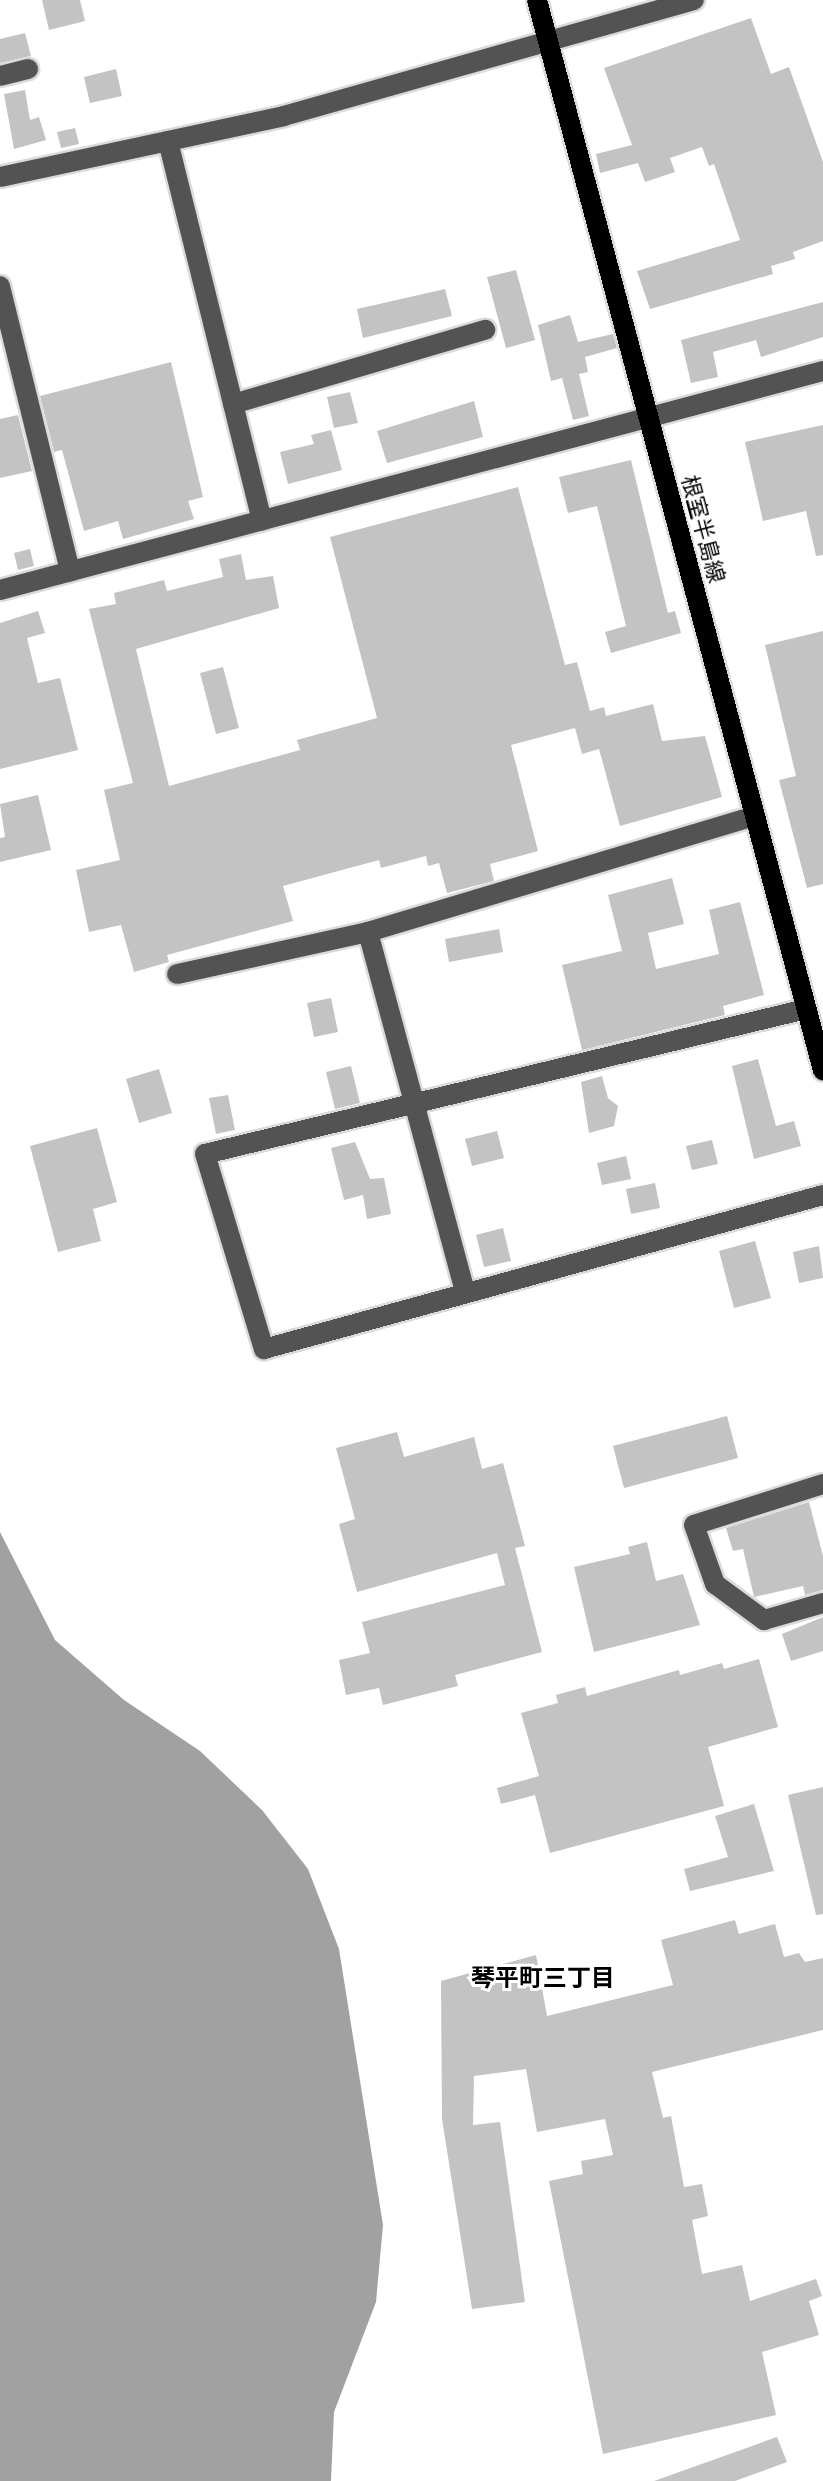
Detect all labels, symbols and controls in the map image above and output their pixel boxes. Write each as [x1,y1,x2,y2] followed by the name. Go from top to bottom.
[676,472,730,586] street label: 根室半島線
[471,1964,615,1992] district label: 琴平町三丁目

